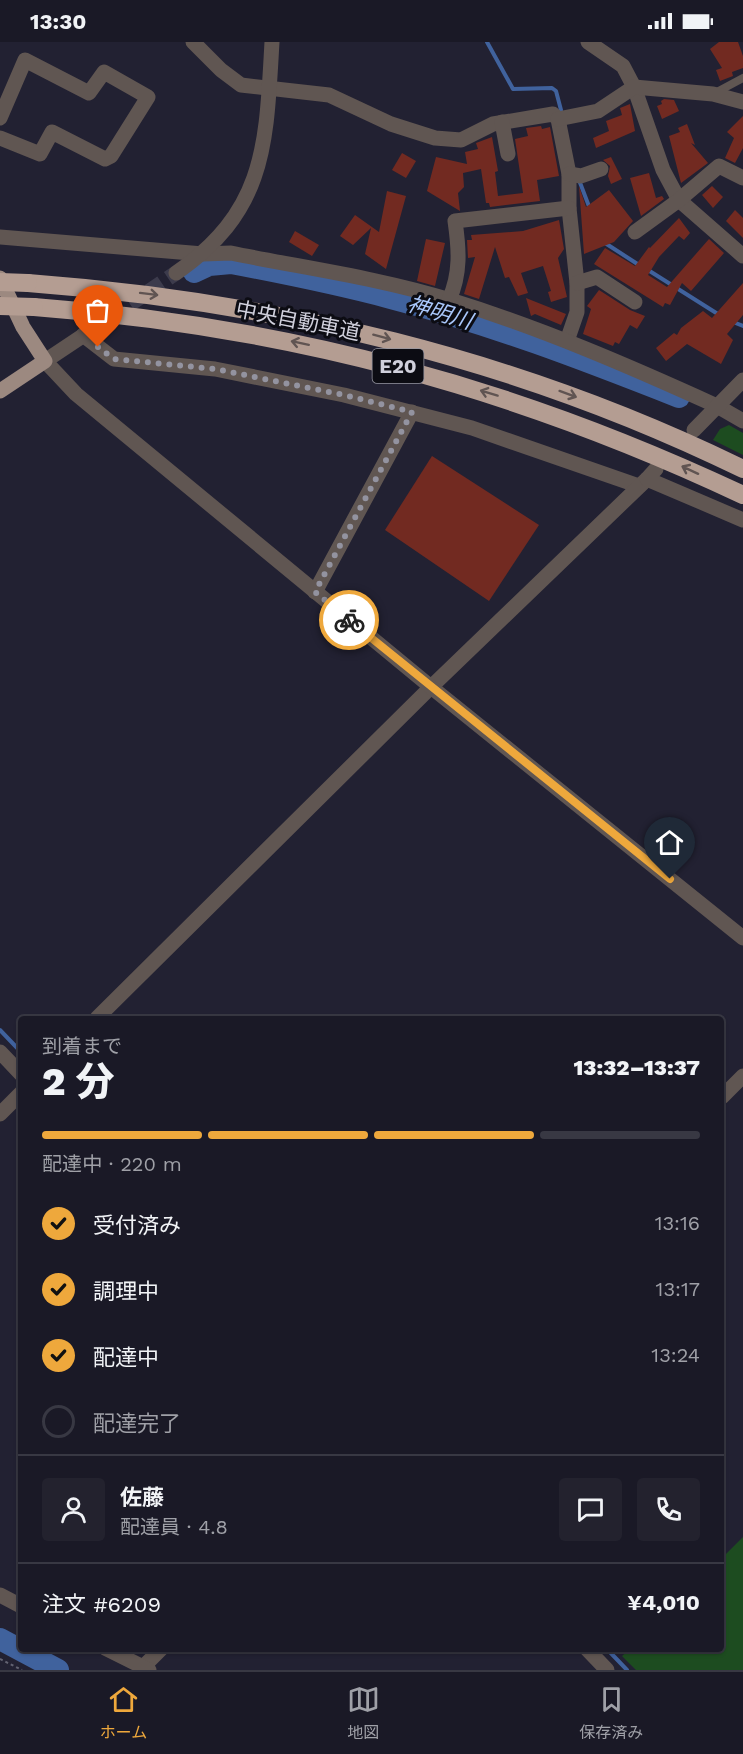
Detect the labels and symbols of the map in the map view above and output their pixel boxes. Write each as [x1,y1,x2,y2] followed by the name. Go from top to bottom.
[72,285,123,347] pin
[139,289,159,300] one-way arrow
[405,291,477,335] water label: 神明川
[234,296,362,345] street label: 中央自動車道
[372,332,391,343] one-way arrow
[291,337,310,349] one-way arrow
[372,349,424,383] road number: E20
[480,387,499,398] one-way arrow
[559,390,577,401] one-way arrow
[682,464,700,476] one-way arrow
[319,590,379,650] courier
[644,817,695,879] pin

